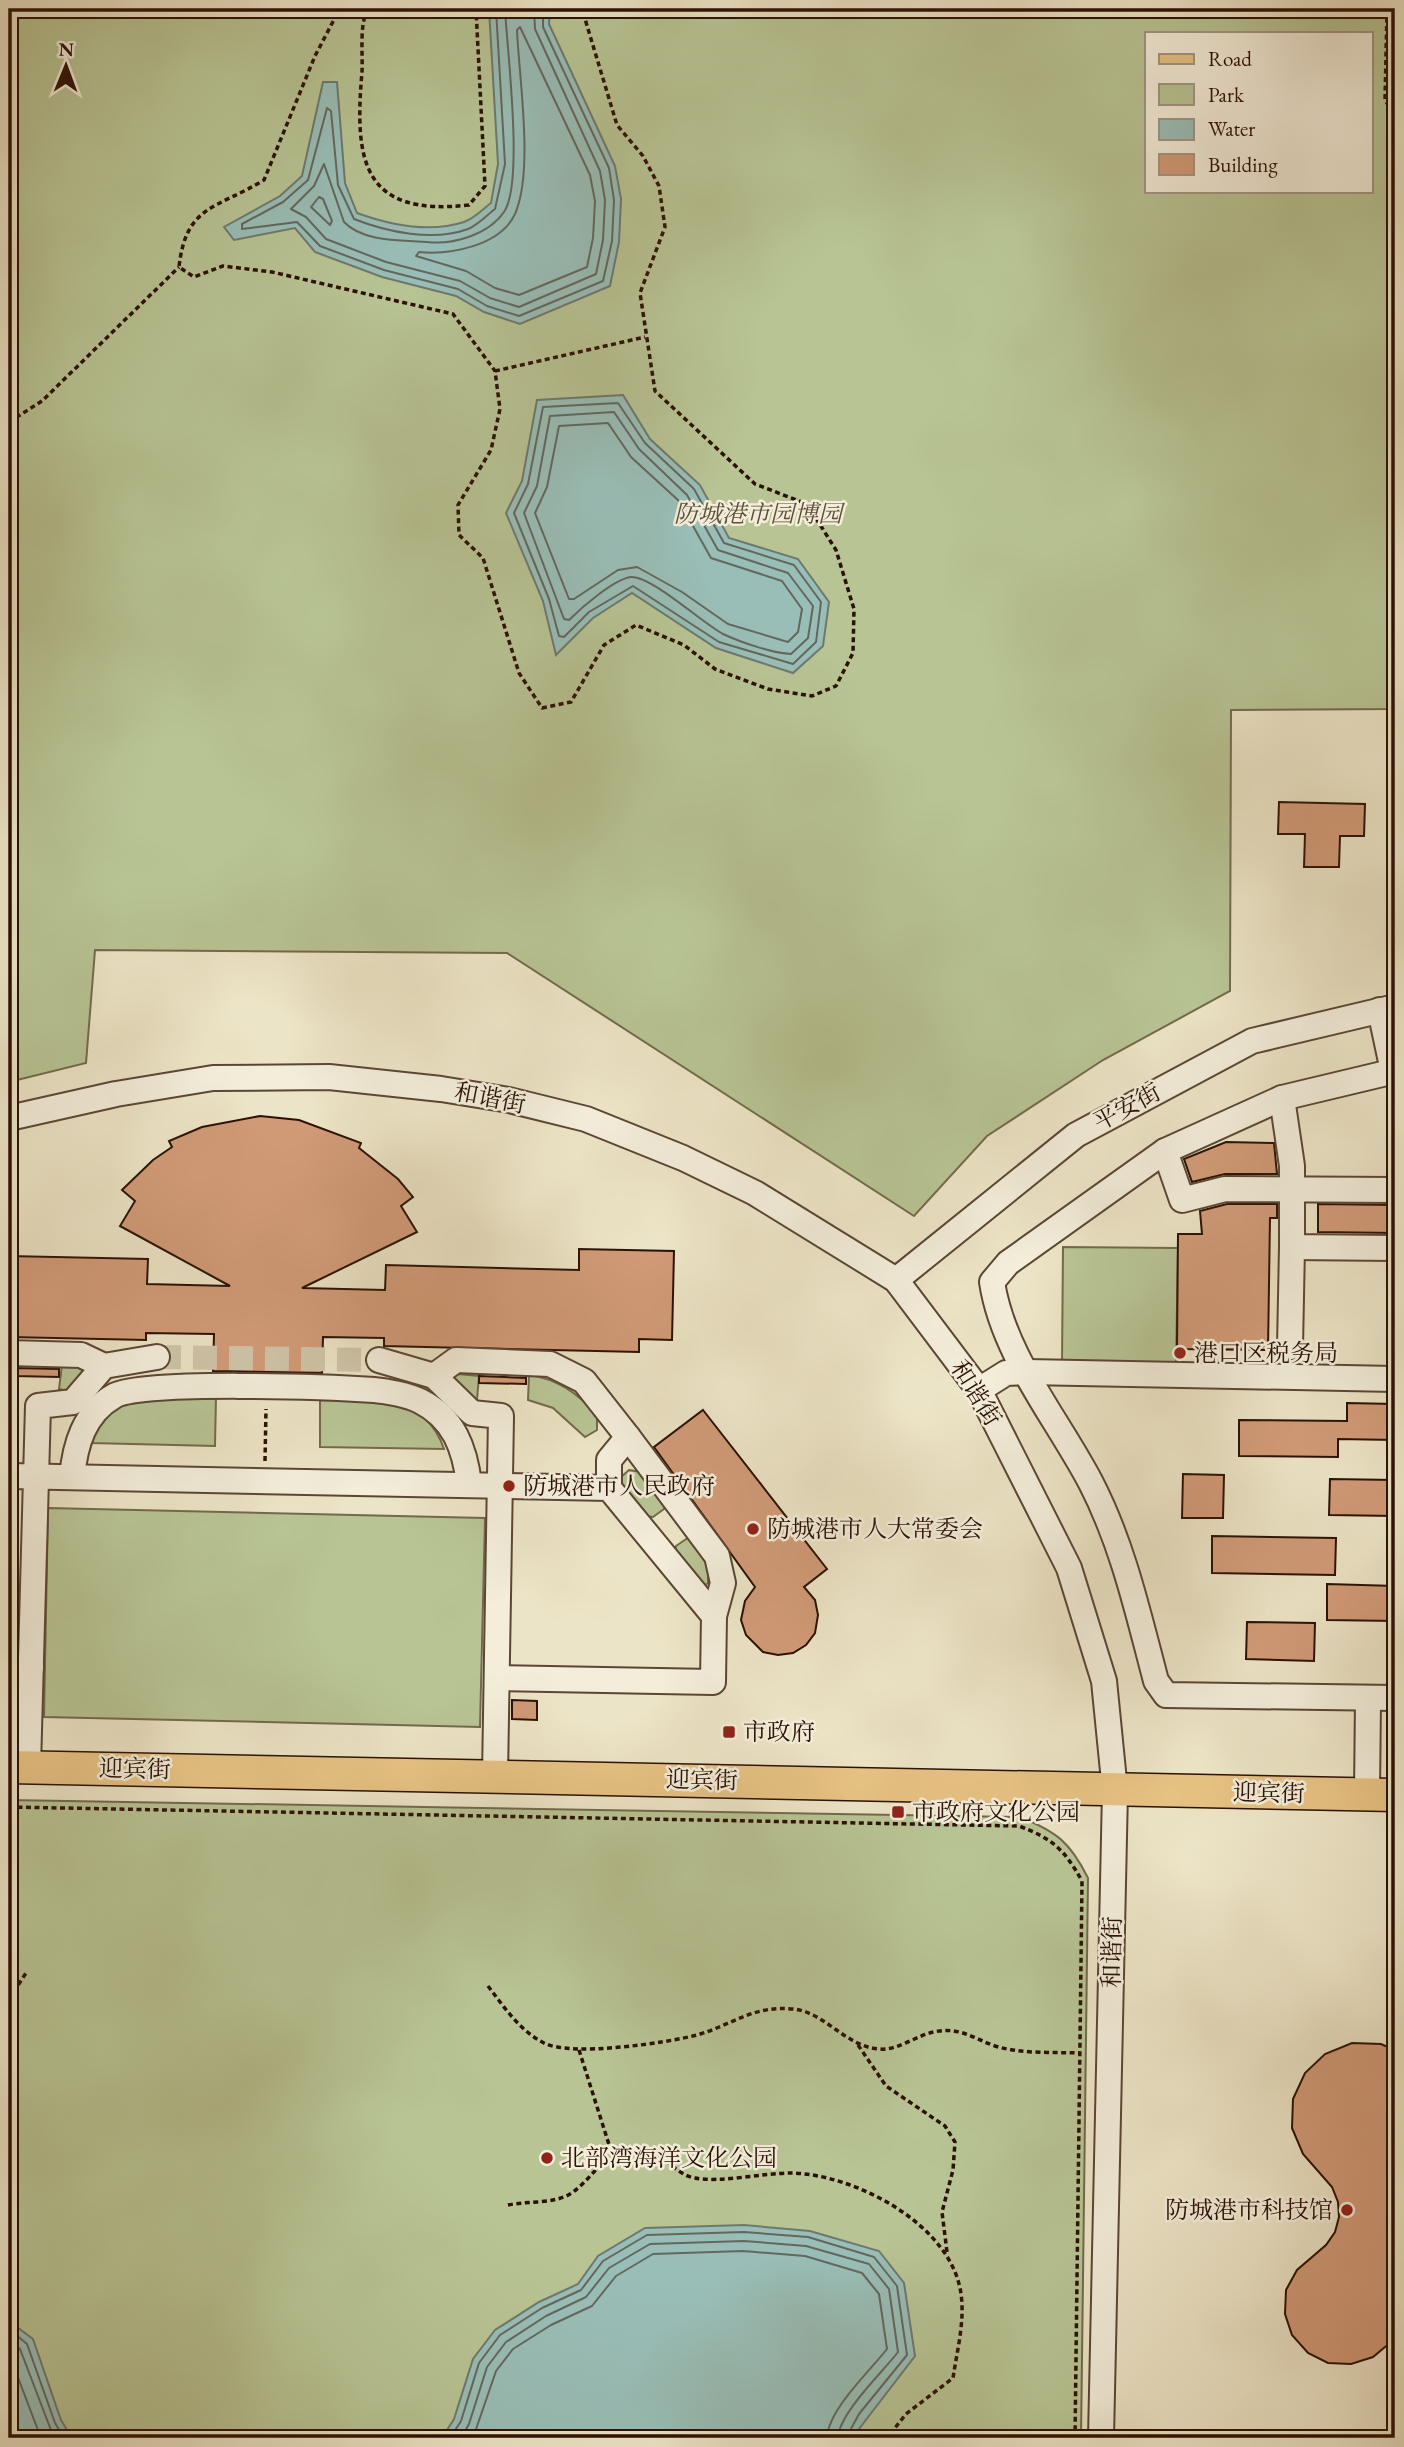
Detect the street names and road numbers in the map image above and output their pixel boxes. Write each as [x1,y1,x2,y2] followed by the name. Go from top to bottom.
[452,1075,528,1120] street label: 和谐街
[1088,1076,1166,1137] street label: 平安街
[944,1354,1009,1431] street label: 和谐街
[99,1752,171,1785] street label: 迎宾街
[666,1763,738,1796] street label: 迎宾街
[1233,1776,1305,1809] street label: 迎宾街
[1095,1916,1128,1988] street label: 和谐街

